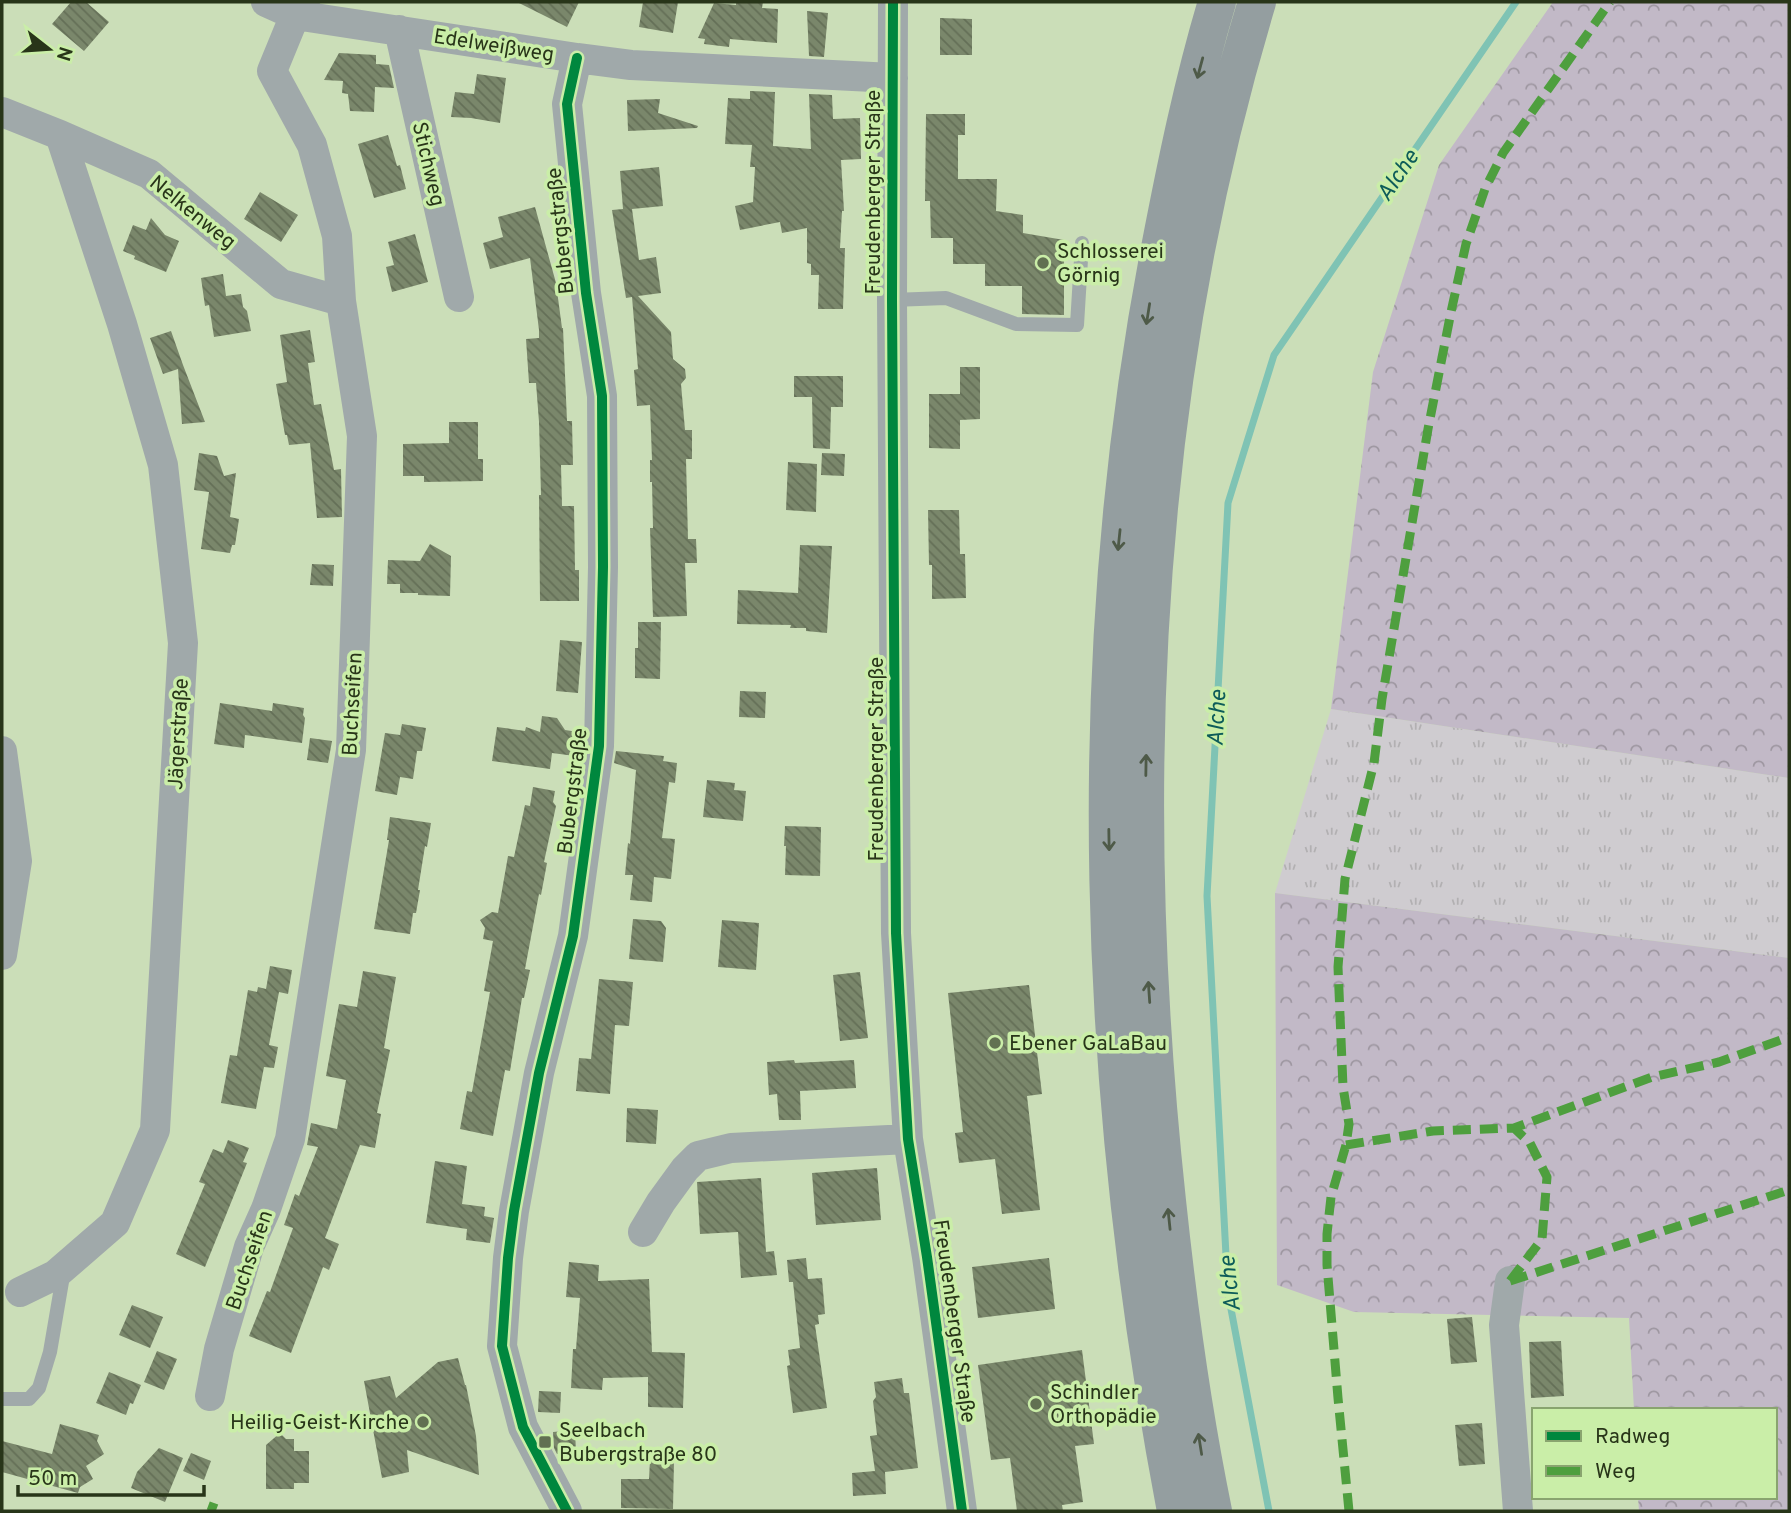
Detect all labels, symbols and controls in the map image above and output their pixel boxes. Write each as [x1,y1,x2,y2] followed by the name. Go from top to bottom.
[14,14,84,84] north arrow
[432,24,556,69] street label: Edelweißweg
[50,43,77,63] text: N
[1193,56,1206,79] one-way arrow
[861,90,888,294] street label: Freudenberger Straße
[405,120,450,209] street label: Stichweg
[1371,144,1427,208] water label: Alche
[541,166,582,295] street label: Bubergstraße
[143,170,241,256] street label: Nelkenweg
[1057,239,1164,290] place label: Schlosserei Görnig
[1035,255,1051,271] marker: Schlosserei Görnig
[1141,302,1154,325] one-way arrow
[1112,528,1125,551] one-way arrow
[337,651,370,757] street label: Buchseifen
[864,657,891,861] street label: Freudenberger Straße
[163,677,196,791] street label: Jägerstraße
[1203,688,1235,747] water label: Alche
[552,726,595,856] street label: Bubergstraße
[1139,754,1152,777] one-way arrow
[1102,829,1115,852] one-way arrow
[1143,981,1156,1004] one-way arrow
[1009,1031,1167,1058] place label: Ebener GaLaBau
[987,1035,1003,1051] marker: Ebener GaLaBau
[221,1207,280,1314] street label: Buchseifen
[1162,1208,1175,1231] one-way arrow
[926,1218,981,1424] street label: Freudenberger Straße
[1214,1253,1249,1313] water label: Alche
[1050,1380,1157,1431] place label: Schindler Orthopädie
[1028,1396,1044,1412] marker: Schindler Orthopädie
[1532,1408,1777,1499] legend
[230,1410,409,1437] place label: Heilig-Geist-Kirche
[415,1414,431,1430] marker: Heilig-Geist-Kirche
[559,1418,717,1469] place label: Seelbach Bubergstraße 80
[1595,1424,1670,1451] text: Radweg
[1194,1433,1207,1456] one-way arrow
[537,1434,553,1450] marker: Seelbach Bubergstraße 80
[18,1454,203,1498] scale bar
[1595,1459,1636,1486] text: Weg
[28,1466,77,1493] text: 50 m

